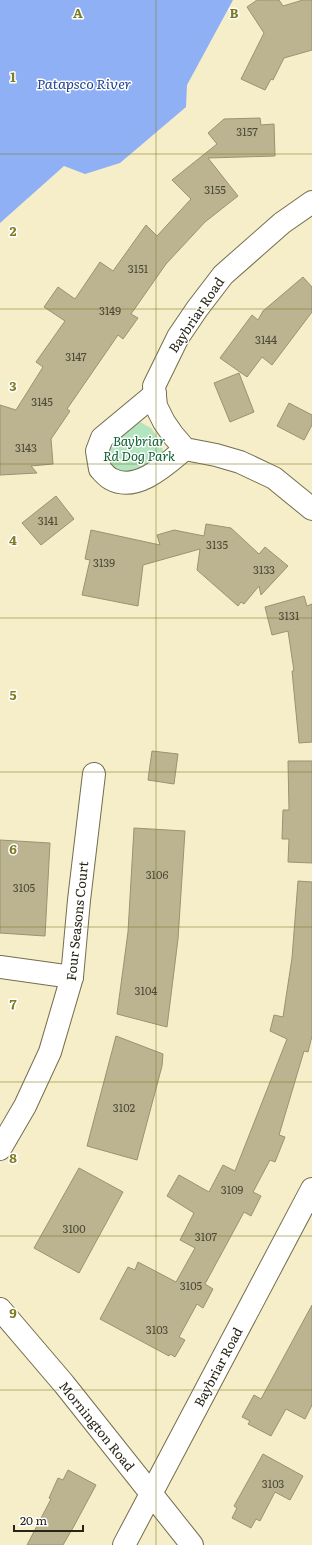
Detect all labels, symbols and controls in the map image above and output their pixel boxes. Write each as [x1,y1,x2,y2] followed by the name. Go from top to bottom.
[73,3,83,22] text: A
[230,3,239,22] text: B
[10,67,16,86] text: 1
[37,73,132,93] water label: Patapsco River
[236,123,258,139] house number: 3157
[204,181,226,197] house number: 3155
[10,221,17,240] text: 2
[128,260,149,276] house number: 3151
[163,273,228,356] street label: Baybriar Road
[99,302,121,318] house number: 3149
[255,331,277,347] house number: 3144
[65,348,87,364] house number: 3147
[9,376,17,395] text: 3
[31,393,53,409] house number: 3145
[103,431,176,465] park label: Baybriar Rd Dog Park
[15,439,37,455] house number: 3143
[38,512,59,528] house number: 3141
[9,530,17,549] text: 4
[206,536,228,552] house number: 3135
[93,554,115,570] house number: 3139
[253,561,275,577] house number: 3133
[279,607,300,623] house number: 3131
[9,685,17,704] text: 5
[9,839,17,858] text: 6
[61,860,92,982] street label: Four Seasons Court
[146,866,168,882] house number: 3106
[13,879,36,895] house number: 3105
[135,982,157,998] house number: 3104
[9,994,17,1013] text: 7
[113,1099,136,1115] house number: 3102
[9,1148,17,1167] text: 8
[221,1181,244,1197] house number: 3109
[62,1220,86,1236] house number: 3100
[195,1228,218,1244] house number: 3107
[180,1277,203,1293] house number: 3105
[9,1303,17,1322] text: 9
[146,1321,168,1337] house number: 3103
[189,1324,247,1410] street label: Baybriar Road
[55,1377,140,1475] street label: Mornington Road
[262,1475,284,1491] house number: 3103
[14,1507,83,1533] scale bar
[20,1511,47,1529] text: 20 m

